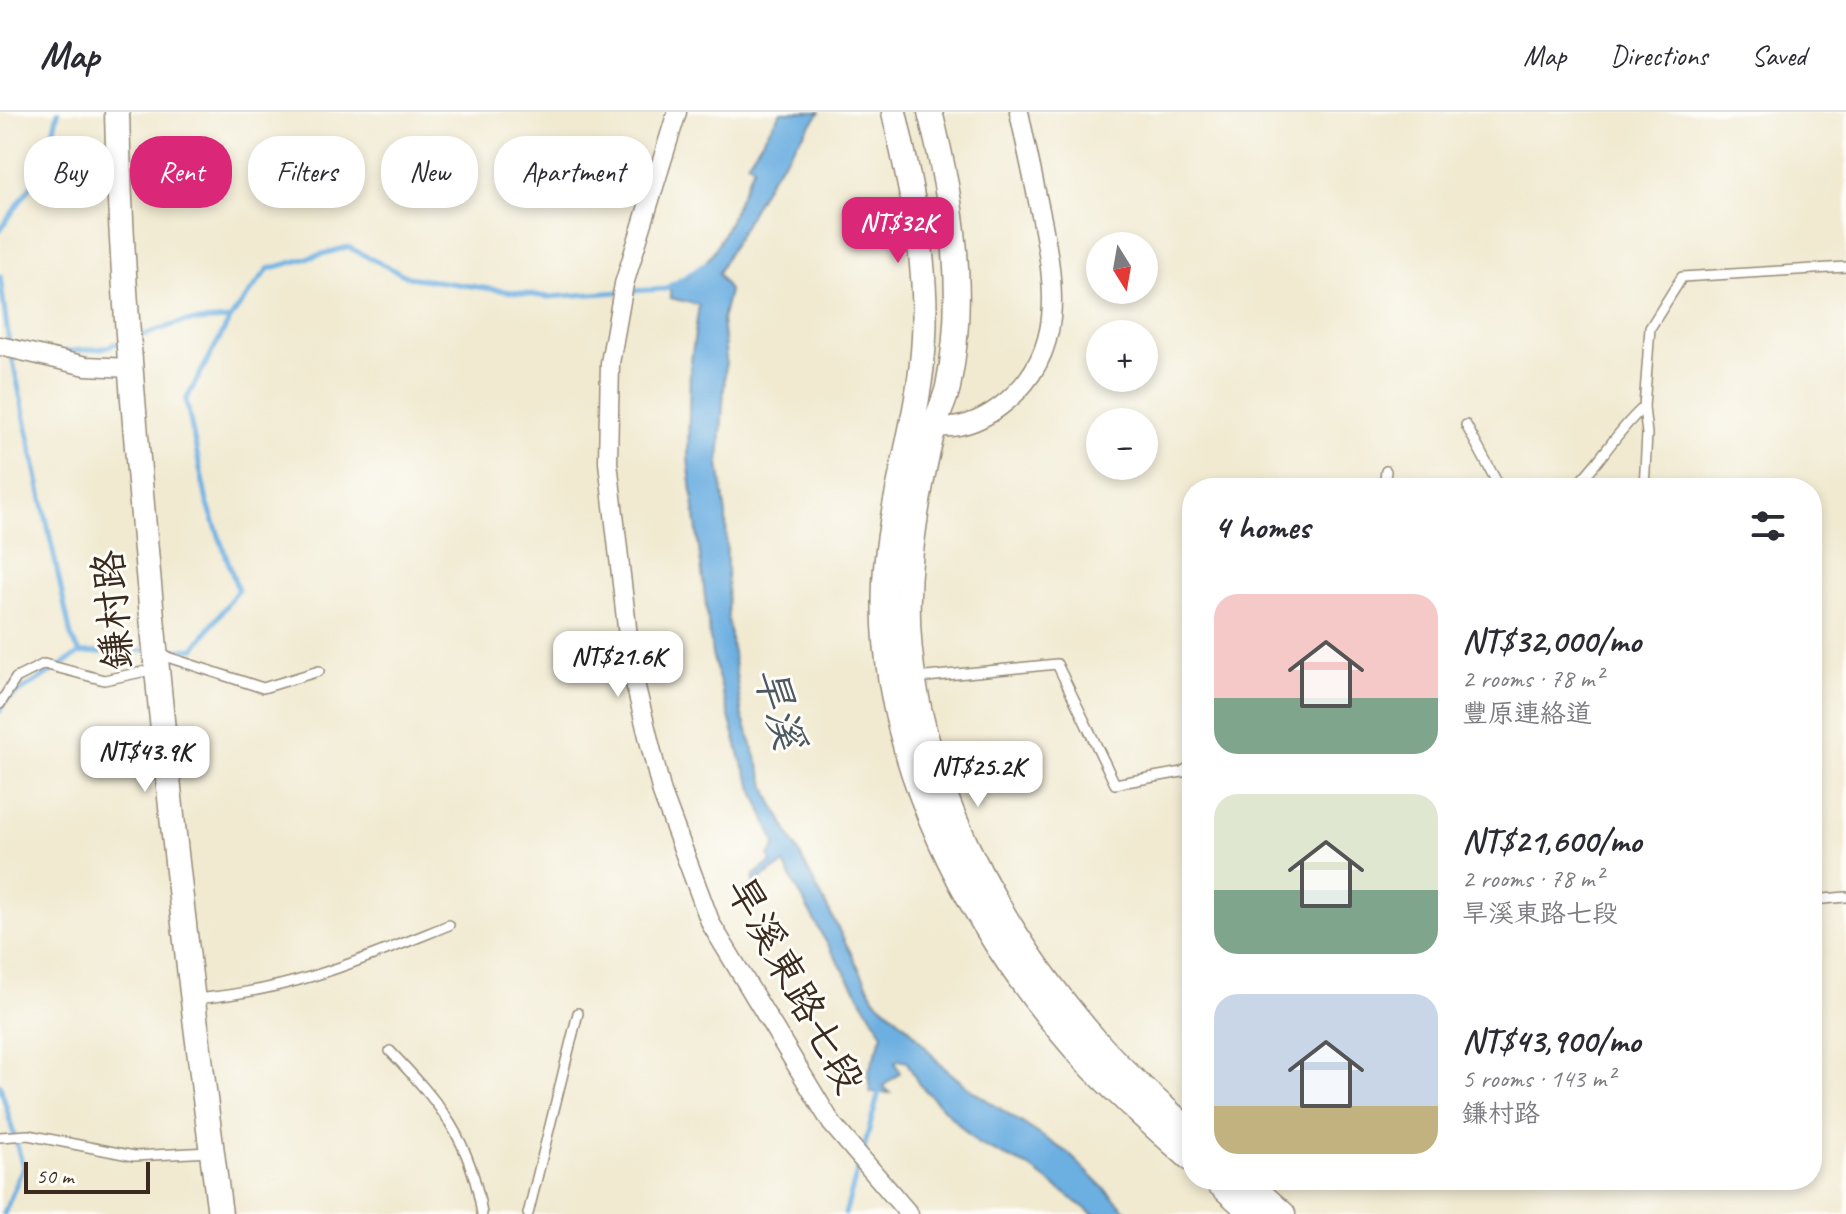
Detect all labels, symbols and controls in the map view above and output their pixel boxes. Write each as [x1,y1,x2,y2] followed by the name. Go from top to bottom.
[40,32,99,79] text: Map
[1523,38,1566,73] text: Map
[1610,38,1708,73] text: Directions
[1752,38,1806,73] text: Saved
[24,136,114,208] chip: Buy
[130,136,232,208] chip: Rent
[248,136,365,208] chip: Filters
[381,136,478,208] chip: New
[494,136,653,208] chip: Apartment
[833,197,963,265] pin: NT$32K
[860,206,936,239] text: NT$32K
[1086,232,1158,304] north arrow
[1086,232,1158,480] map controls
[1086,320,1158,392] button: +
[1086,408,1158,480] button: −
[1746,504,1790,548] icon: filters
[1214,505,1310,548] text: 4 homes
[83,548,143,672] street label: 鎌村路
[1462,619,1641,662] text: NT$32,000/mo
[1278,626,1374,722] icon: home
[535,631,701,699] pin: NT$21.6K
[571,640,665,673] text: NT$21.6K
[742,660,817,758] water label: 旱溪
[1462,662,1603,695] text: 2 rooms · 78 m²
[1462,697,1592,730] text: 豐原連絡道
[62,726,228,794] pin: NT$43.9K
[99,735,191,768] text: NT$43.9K
[895,741,1061,809] pin: NT$25.2K
[932,750,1024,783] text: NT$25.2K
[1462,819,1641,862] text: NT$21,600/mo
[1278,826,1374,922] icon: home
[1462,862,1603,895] text: 2 rooms · 78 m²
[715,868,875,1102] street label: 旱溪東路七段
[1462,897,1618,930] text: 旱溪東路七段
[1462,1019,1640,1062] text: NT$43,900/mo
[1278,1026,1374,1122] icon: home
[1462,1062,1614,1095] text: 5 rooms · 143 m²
[1462,1097,1540,1130] text: 鎌村路
[24,1158,150,1194] scale bar
[36,1162,73,1190] text: 50 m

